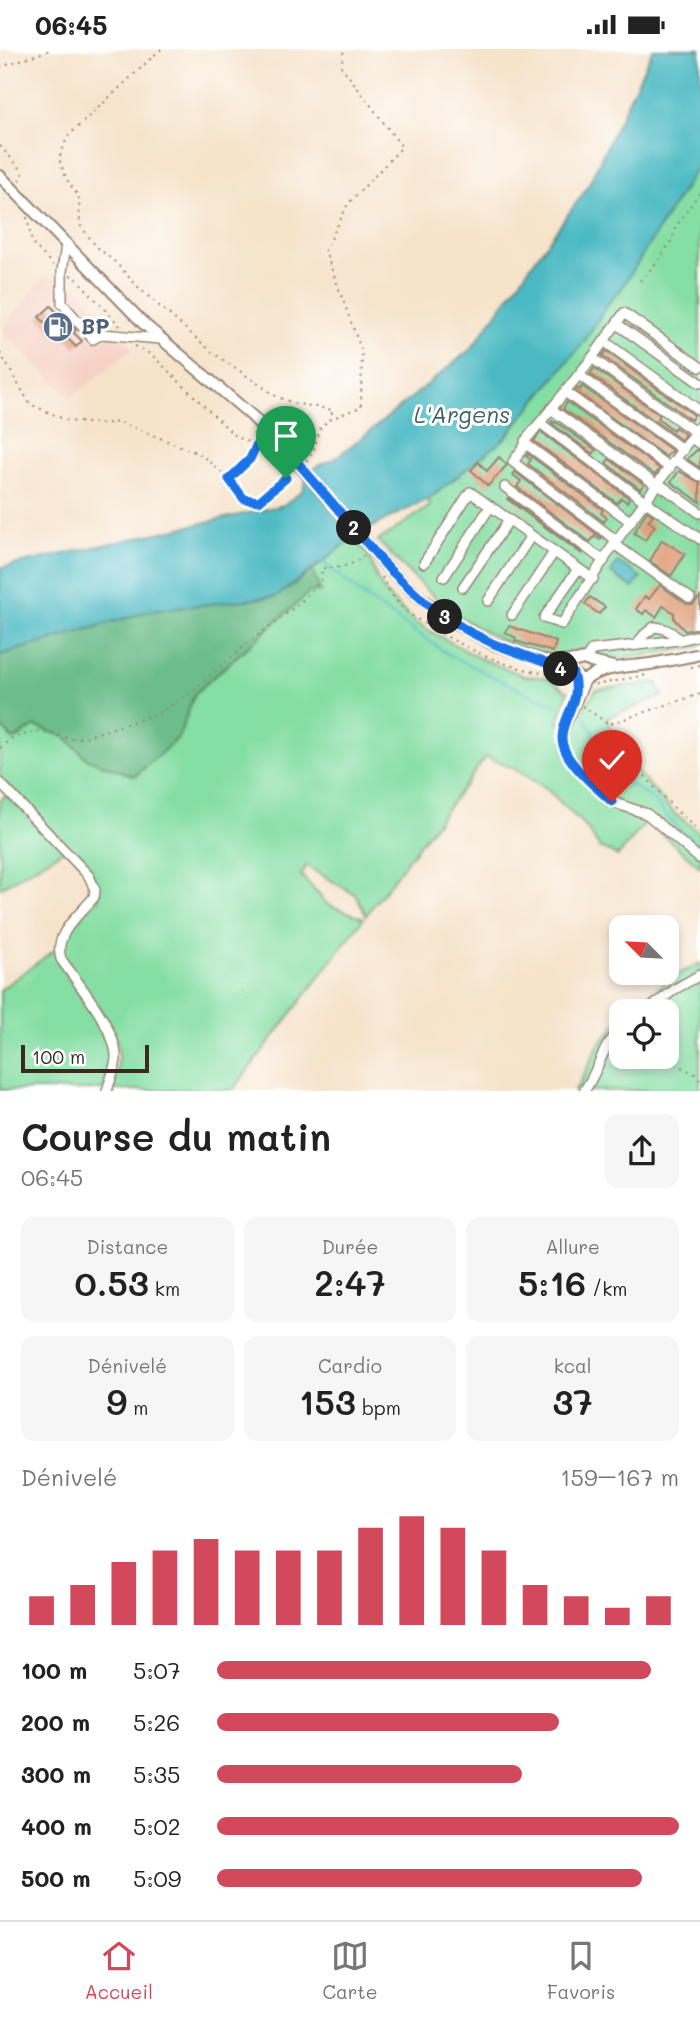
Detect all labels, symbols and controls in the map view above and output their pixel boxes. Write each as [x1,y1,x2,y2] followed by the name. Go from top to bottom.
[35,8,107,42] text: 06:45
[41,310,75,344] fuel station icon: BP
[81,312,110,339] place label: BP
[414,399,510,429] water label: L'Argens
[256,406,316,478] pin
[267,417,305,455] icon: arrive
[336,511,372,545] pin: 2
[348,515,359,540] text: 2
[428,599,462,635] pin: 3
[439,604,450,629] text: 3
[544,651,578,687] pin: 4
[554,656,567,681] text: 4
[582,730,642,802] pin
[593,741,631,779] icon: check
[609,915,679,985] north arrow
[609,915,679,1069] map controls
[609,999,679,1069] button: locate
[21,1041,149,1073] scale bar
[32,1044,85,1069] text: 100 m
[21,1111,331,1161] text: Course du matin
[605,1114,679,1188] button: share
[21,1162,83,1192] text: 06:45
[86,1234,168,1259] text: Distance
[322,1234,378,1259] text: Durée
[545,1234,600,1259] text: Allure
[75,1259,149,1305] text: 0.53
[314,1259,386,1305] text: 2:47
[518,1259,586,1305] text: 5:16
[149,1276,180,1301] text: km
[586,1276,627,1301] text: /km
[88,1353,167,1378] text: Dénivelé
[318,1353,382,1378] text: Cardio
[554,1353,592,1378] text: kcal
[106,1378,127,1424] text: 9
[299,1378,356,1424] text: 153
[553,1378,593,1424] text: 37
[127,1395,148,1420] text: m
[356,1395,401,1420] text: bpm
[21,1462,117,1492] text: Dénivelé
[560,1462,679,1492] text: 159–167 m
[21,1655,87,1685] text: 100 m
[133,1655,181,1685] text: 5:07
[21,1707,90,1737] text: 200 m
[133,1707,180,1737] text: 5:26
[21,1759,91,1789] text: 300 m
[133,1759,180,1789] text: 5:35
[21,1811,92,1841] text: 400 m
[133,1811,181,1841] text: 5:02
[21,1863,91,1893] text: 500 m
[133,1863,181,1893] text: 5:09
[85,1937,153,2004] tab: Accueil
[322,1937,377,2004] tab: Carte
[547,1937,615,2004] tab: Favoris

